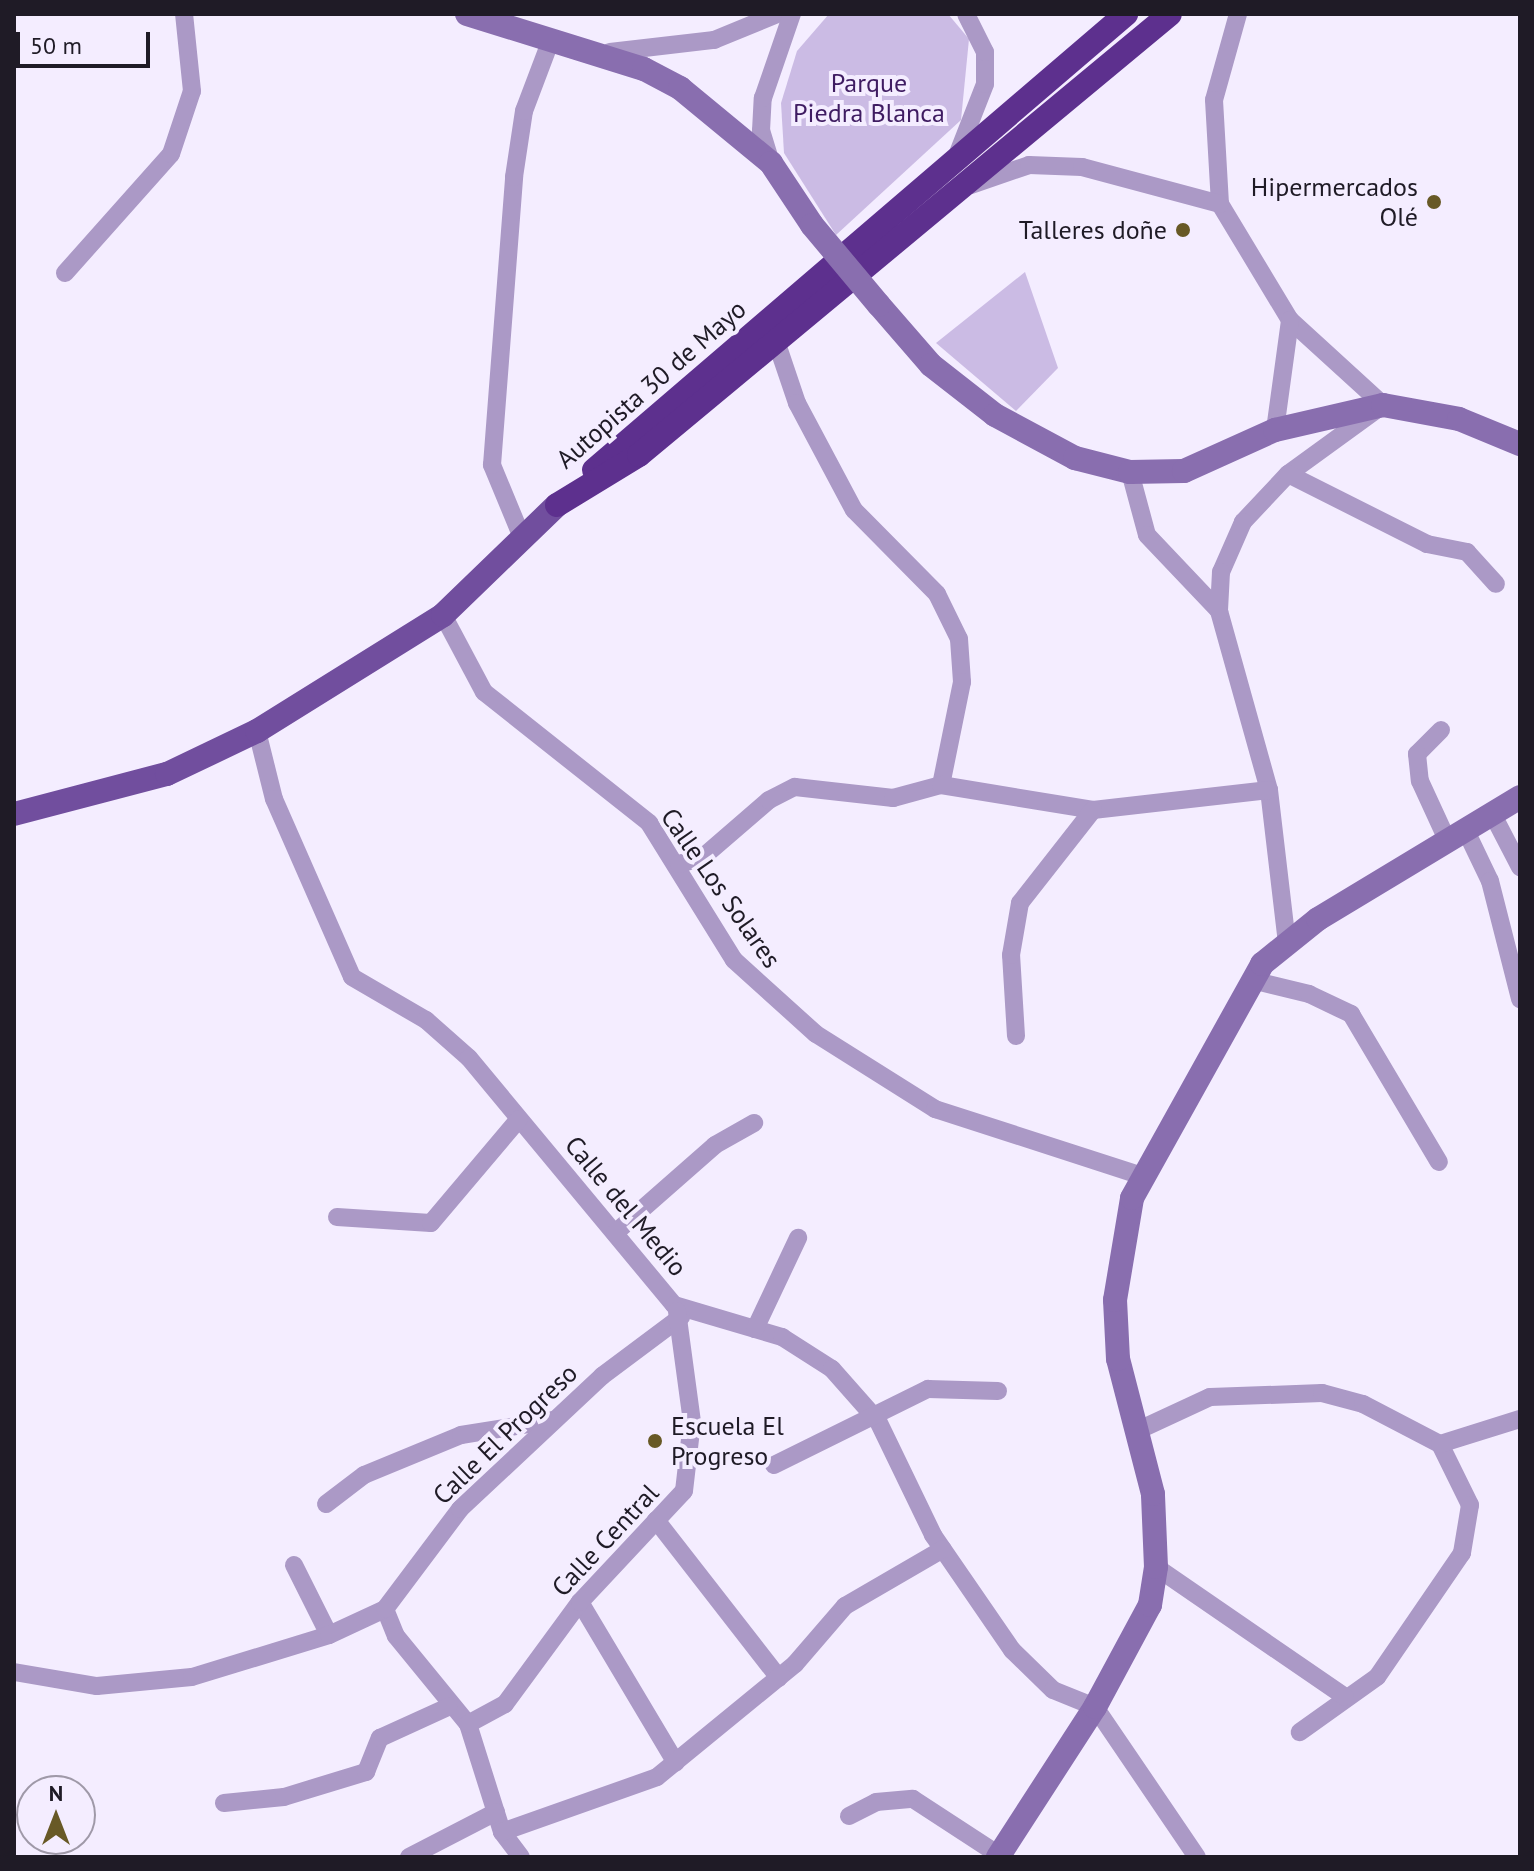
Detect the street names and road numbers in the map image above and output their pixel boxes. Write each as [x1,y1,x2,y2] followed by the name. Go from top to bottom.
[550,293,752,475] street label: Autopista 30 de Mayo
[654,802,788,974] street label: Calle Los Solares
[558,1130,694,1282] street label: Calle del Medio
[426,1357,584,1511] street label: Calle El Progreso
[545,1477,665,1603] street label: Calle Central

